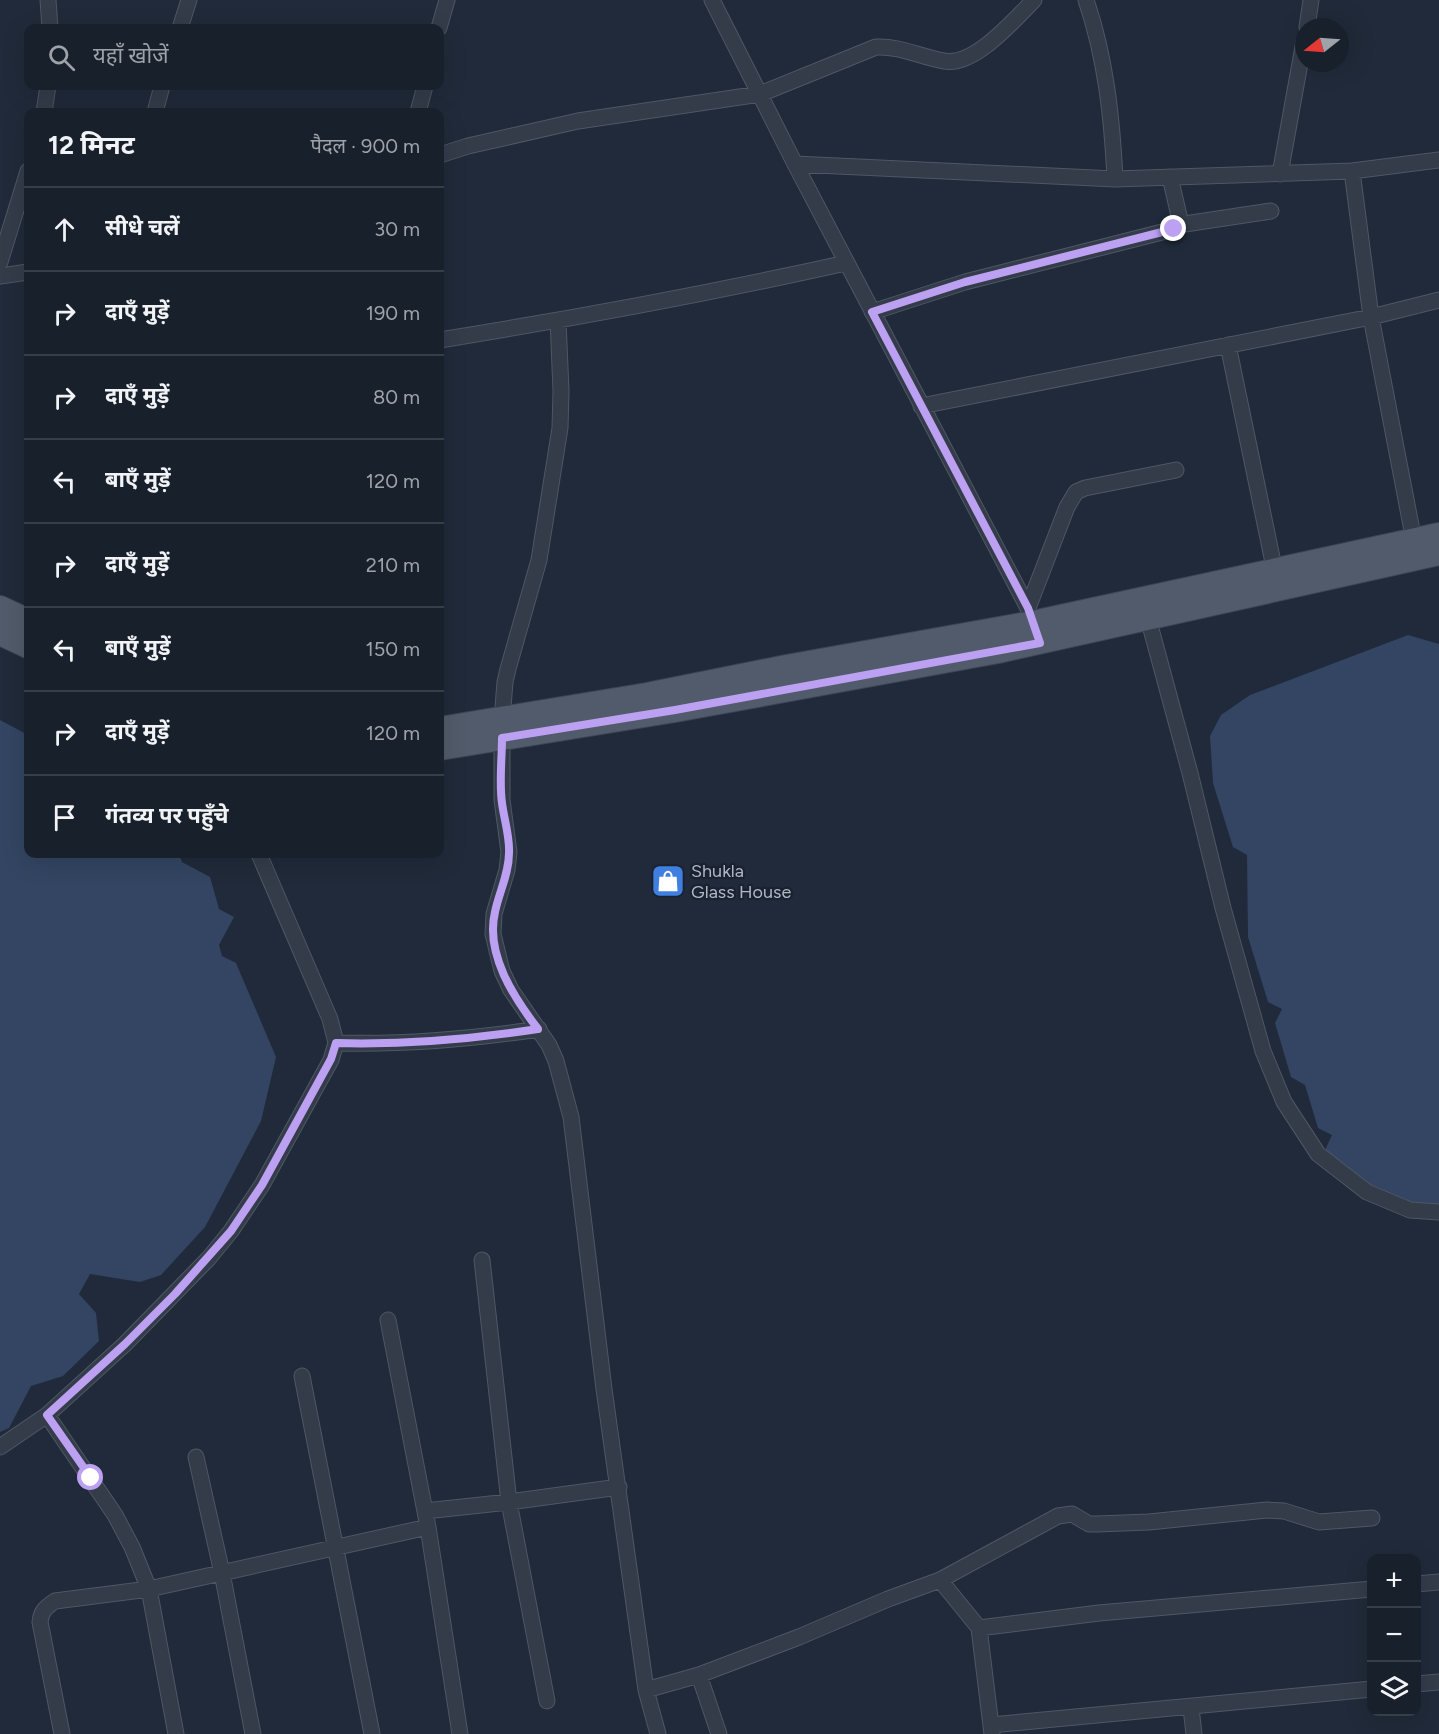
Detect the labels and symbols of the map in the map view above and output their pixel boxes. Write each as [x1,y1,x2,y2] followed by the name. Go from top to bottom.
[1295,18,1349,72] north arrow
[1160,215,1186,241] route end
[691,860,791,903] place label: Shukla Glass House
[650,863,686,899] shop icon: Shukla Glass House
[77,1464,103,1490] route start

